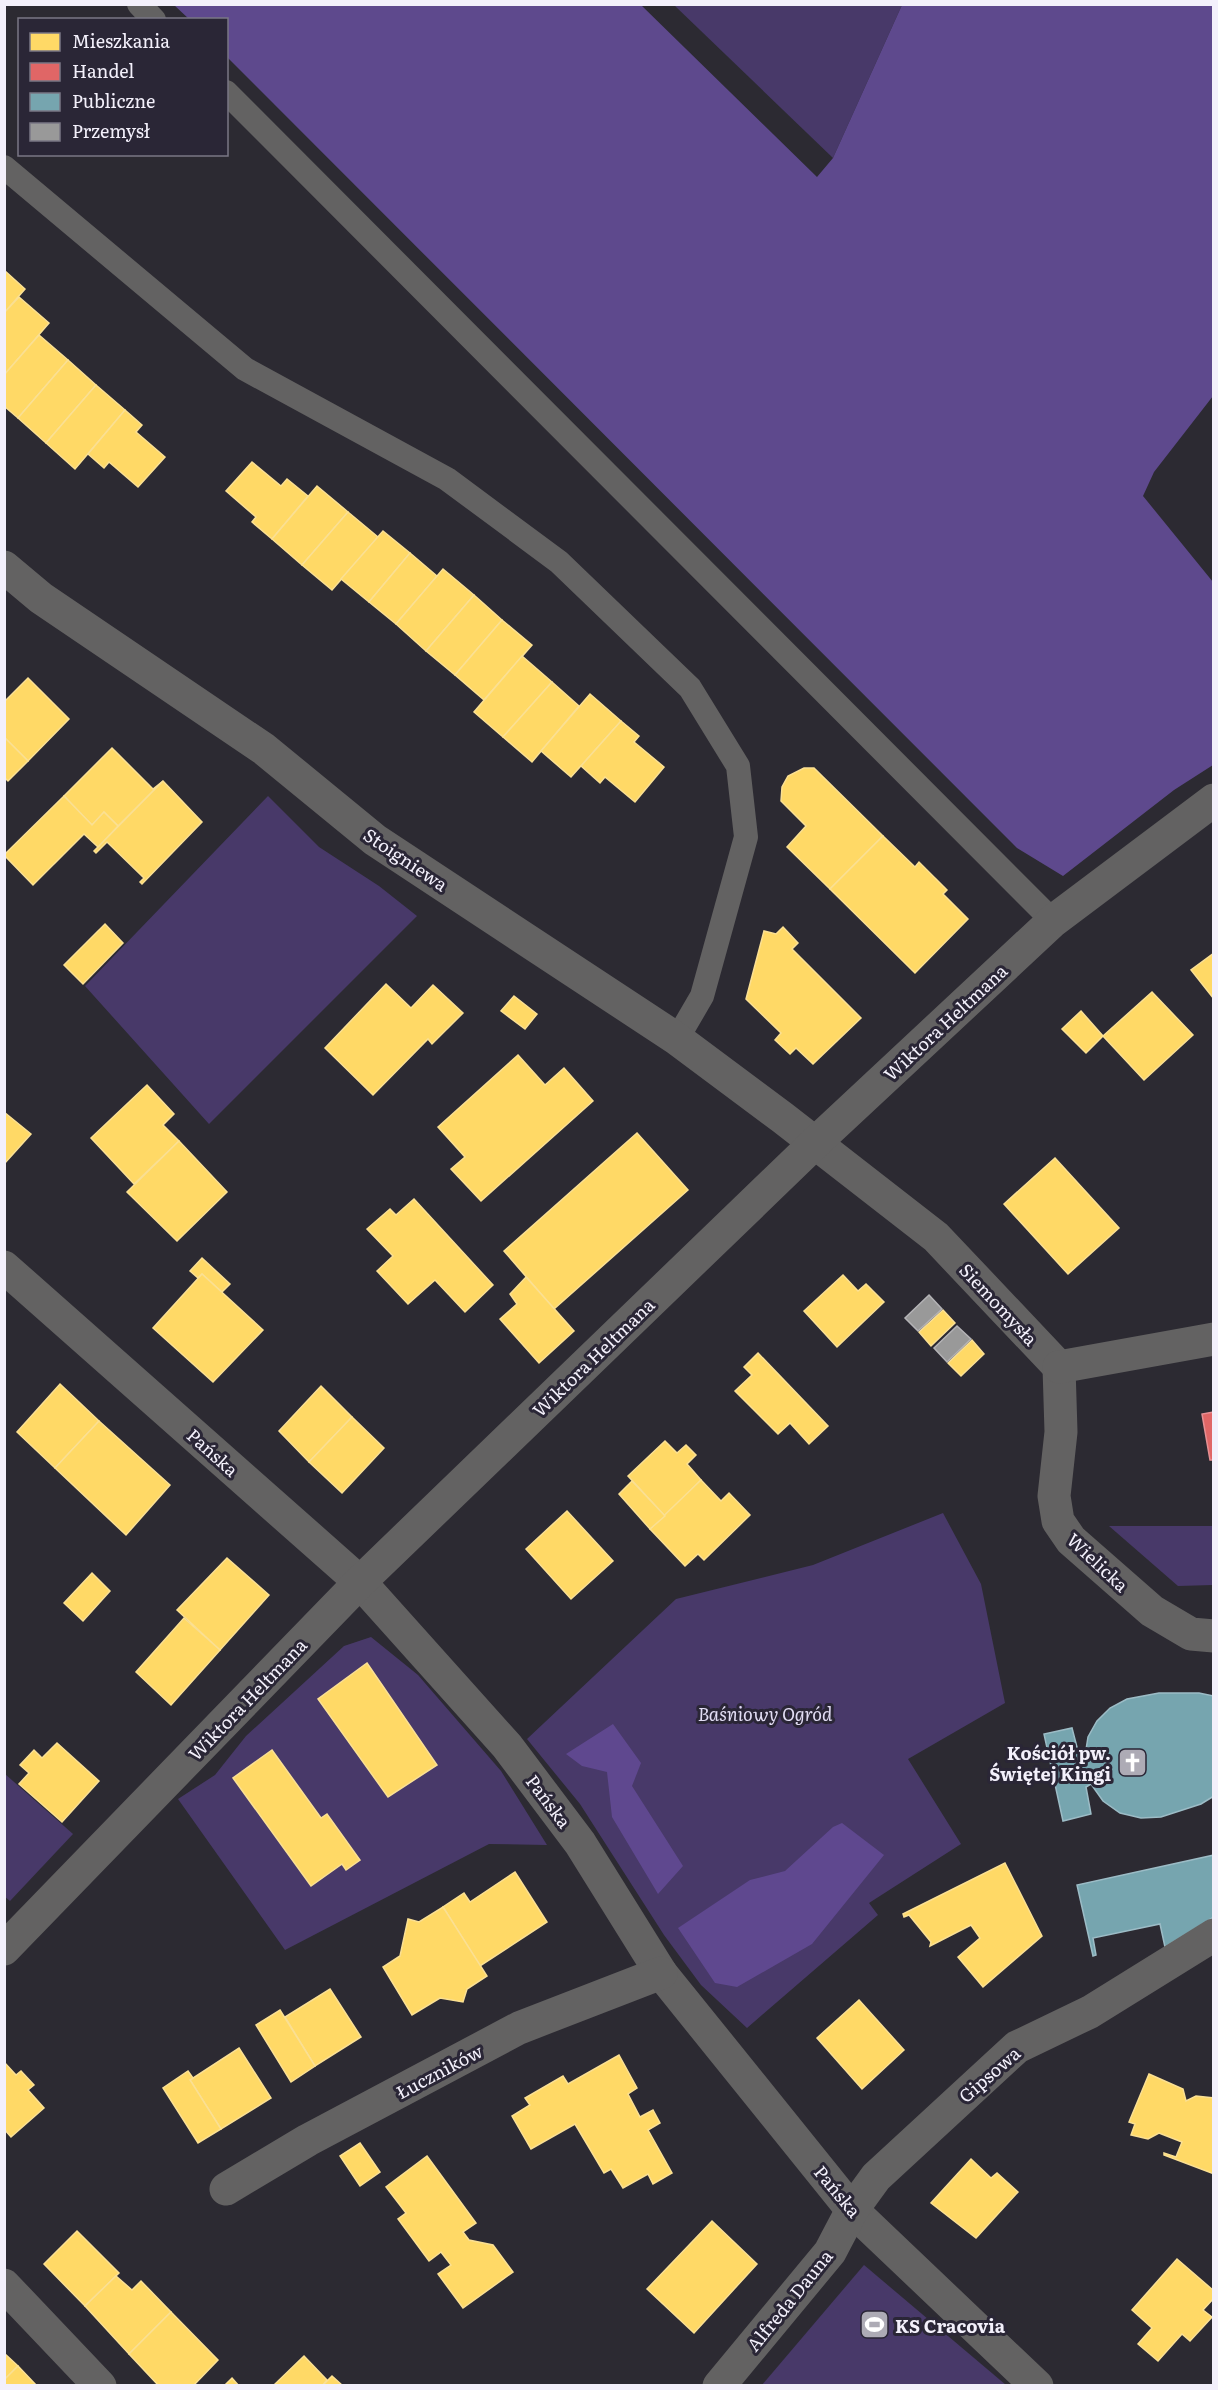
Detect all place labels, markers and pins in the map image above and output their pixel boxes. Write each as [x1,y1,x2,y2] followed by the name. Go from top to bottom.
[989,1739,1111,1787] place label: Kościół pw. Świętej Kingi
[1116,1746,1148,1778] church icon: Kościół pw. Świętej Kingi
[858,2309,890,2341] sports icon: KS Cracovia
[895,2312,1006,2339] place label: KS Cracovia

